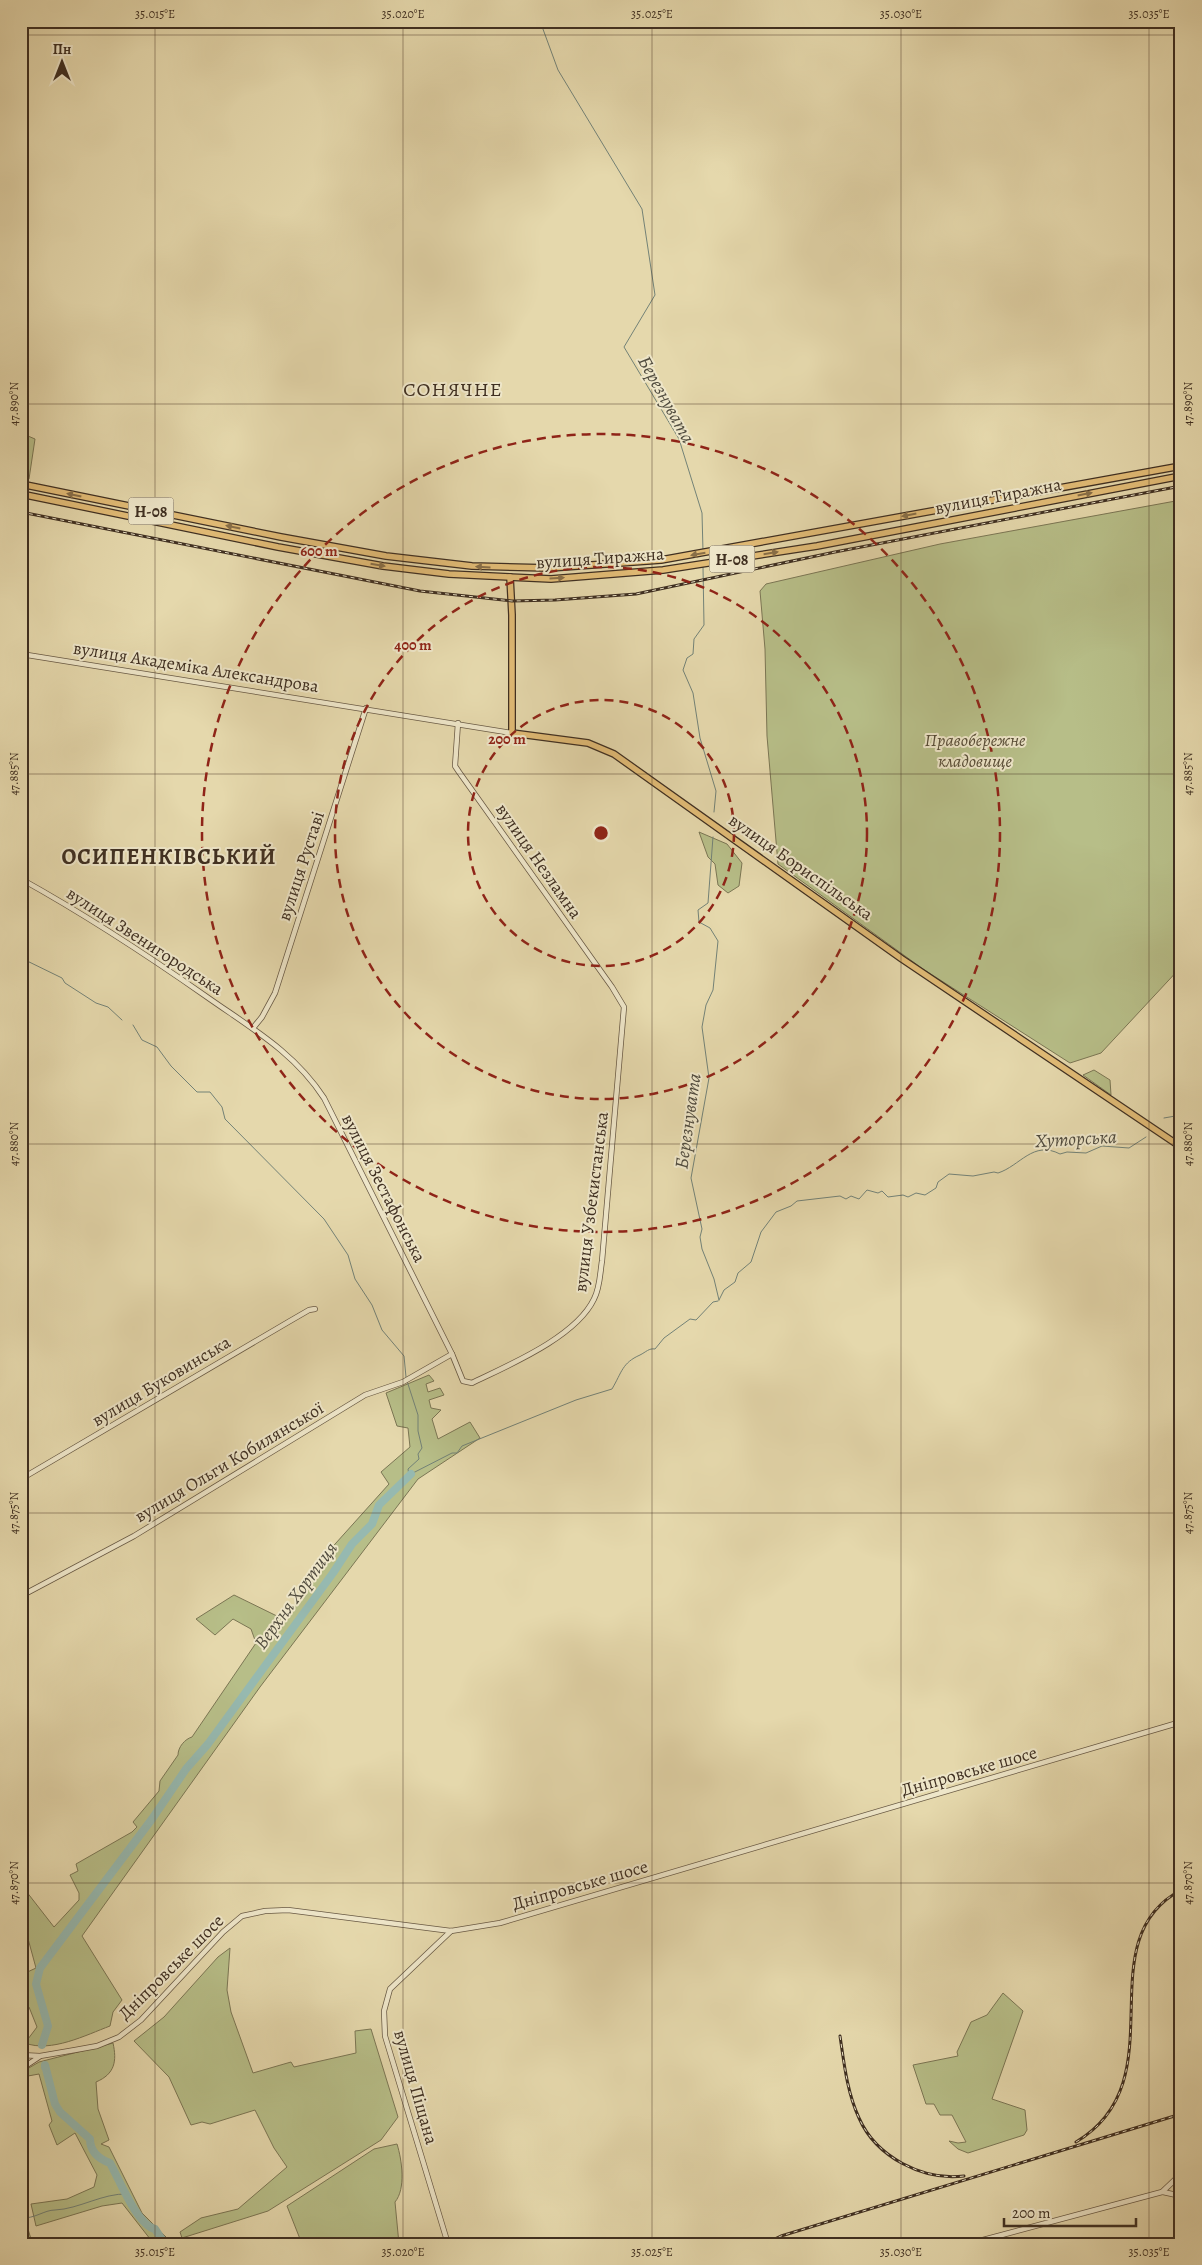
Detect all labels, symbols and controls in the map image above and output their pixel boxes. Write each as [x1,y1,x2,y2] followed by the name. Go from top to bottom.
[135,6,175,22] text: 35.015°E
[381,6,425,22] text: 35.020°E
[631,6,673,22] text: 35.025°E
[880,6,922,22] text: 35.030°E
[1128,6,1170,22] text: 35.035°E
[38,38,88,88] north arrow
[53,40,71,59] text: Пн
[631,351,701,448] water label: Березнувата
[403,376,503,403] district label: СОНЯЧНЕ
[6,382,22,426] text: 47.890°N
[1180,382,1196,426] text: 47.890°N
[933,472,1064,520] street label: вулиця Тиражна
[1078,490,1094,498] one-way arrow
[66,491,81,499] one-way arrow
[128,498,174,524] road number: Н-08
[901,511,917,519] one-way arrow
[224,523,240,531] one-way arrow
[300,541,338,561] text: 600 m
[535,542,666,574] street label: вулиця Тиражна
[710,546,754,572] road number: Н-08
[763,549,779,557] one-way arrow
[689,550,705,558] one-way arrow
[370,561,386,569] one-way arrow
[475,562,491,570] one-way arrow
[550,574,566,582] one-way arrow
[394,635,432,655] text: 400 m
[72,636,321,698] street label: вулиця Академіка Александрова
[924,728,1026,773] park label: Правобережне кладовище
[488,729,526,749] text: 200 m
[6,752,22,796] text: 47.885°N
[1180,752,1196,796] text: 47.885°N
[490,799,588,924] street label: вулиця Незламна
[272,808,330,924] street label: вулиця Руставі
[724,808,879,926] street label: вулиця Бориспільська
[592,824,610,842] centre of rings
[61,842,277,872] district label: ОСИПЕНКІВСЬКИЙ
[62,881,229,1001] street label: вулиця Звенигородська
[668,1071,708,1171] water label: Березнувата
[336,1110,432,1267] street label: вулиця Зестафонська
[568,1110,614,1294] street label: вулиця Узбекистанська
[6,1121,22,1166] text: 47.880°N
[1180,1121,1196,1166] text: 47.880°N
[1034,1124,1118,1154] water label: Хуторська
[87,1330,235,1432] street label: вулиця Буковинська
[130,1396,328,1528] street label: вулиця Ольги Кобилянської
[6,1491,22,1534] text: 47.875°N
[1180,1491,1196,1534] text: 47.875°N
[248,1536,344,1655] water label: Верхня Хортиця
[898,1740,1040,1802] street label: Дніпровське шосе
[509,1854,651,1916] street label: Дніпровське шосе
[6,1861,22,1905] text: 47.870°N
[1180,1861,1196,1905] text: 47.870°N
[113,1909,229,2025] street label: Дніпровське шосе
[388,2027,444,2148] street label: вулиця Піщана
[1004,2195,1137,2227] scale bar
[1012,2203,1051,2223] text: 200 m
[135,2244,175,2260] text: 35.015°E
[381,2244,425,2260] text: 35.020°E
[631,2244,673,2260] text: 35.025°E
[880,2244,922,2260] text: 35.030°E
[1128,2244,1170,2260] text: 35.035°E

